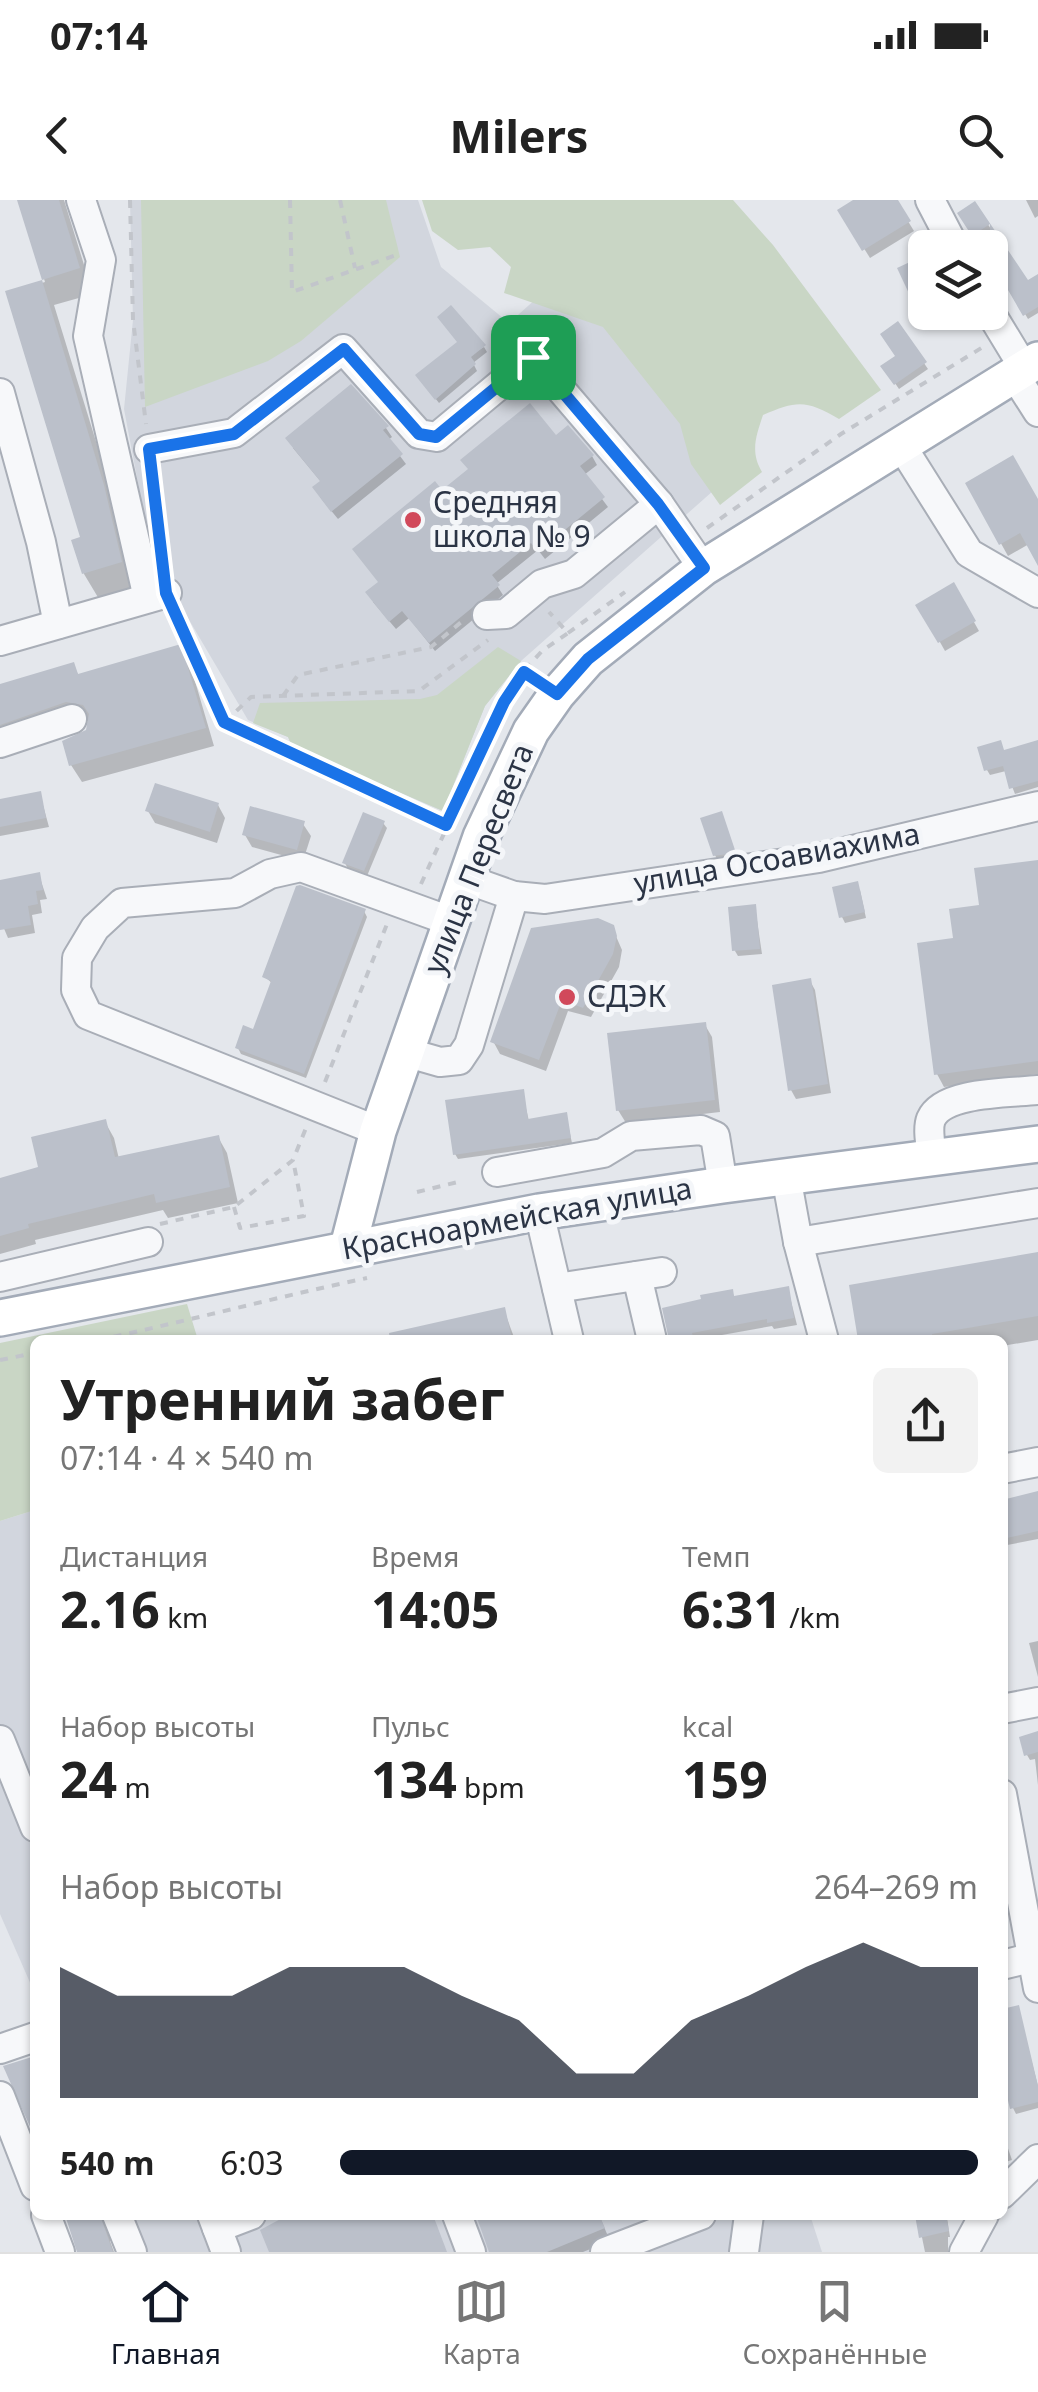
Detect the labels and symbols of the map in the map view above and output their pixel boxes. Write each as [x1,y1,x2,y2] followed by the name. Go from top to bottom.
[491,315,576,400] pin
[433,481,591,556] place label: Средняя школа № 9
[402,509,424,531] marker: Средняя школа № 9
[413,737,542,980] street label: улица Пересвета
[630,812,923,903] street label: улица Осоавиахима
[587,975,666,1016] place label: СДЭК
[556,986,578,1008] marker: СДЭК
[338,1167,695,1269] street label: Красноармейская улица

